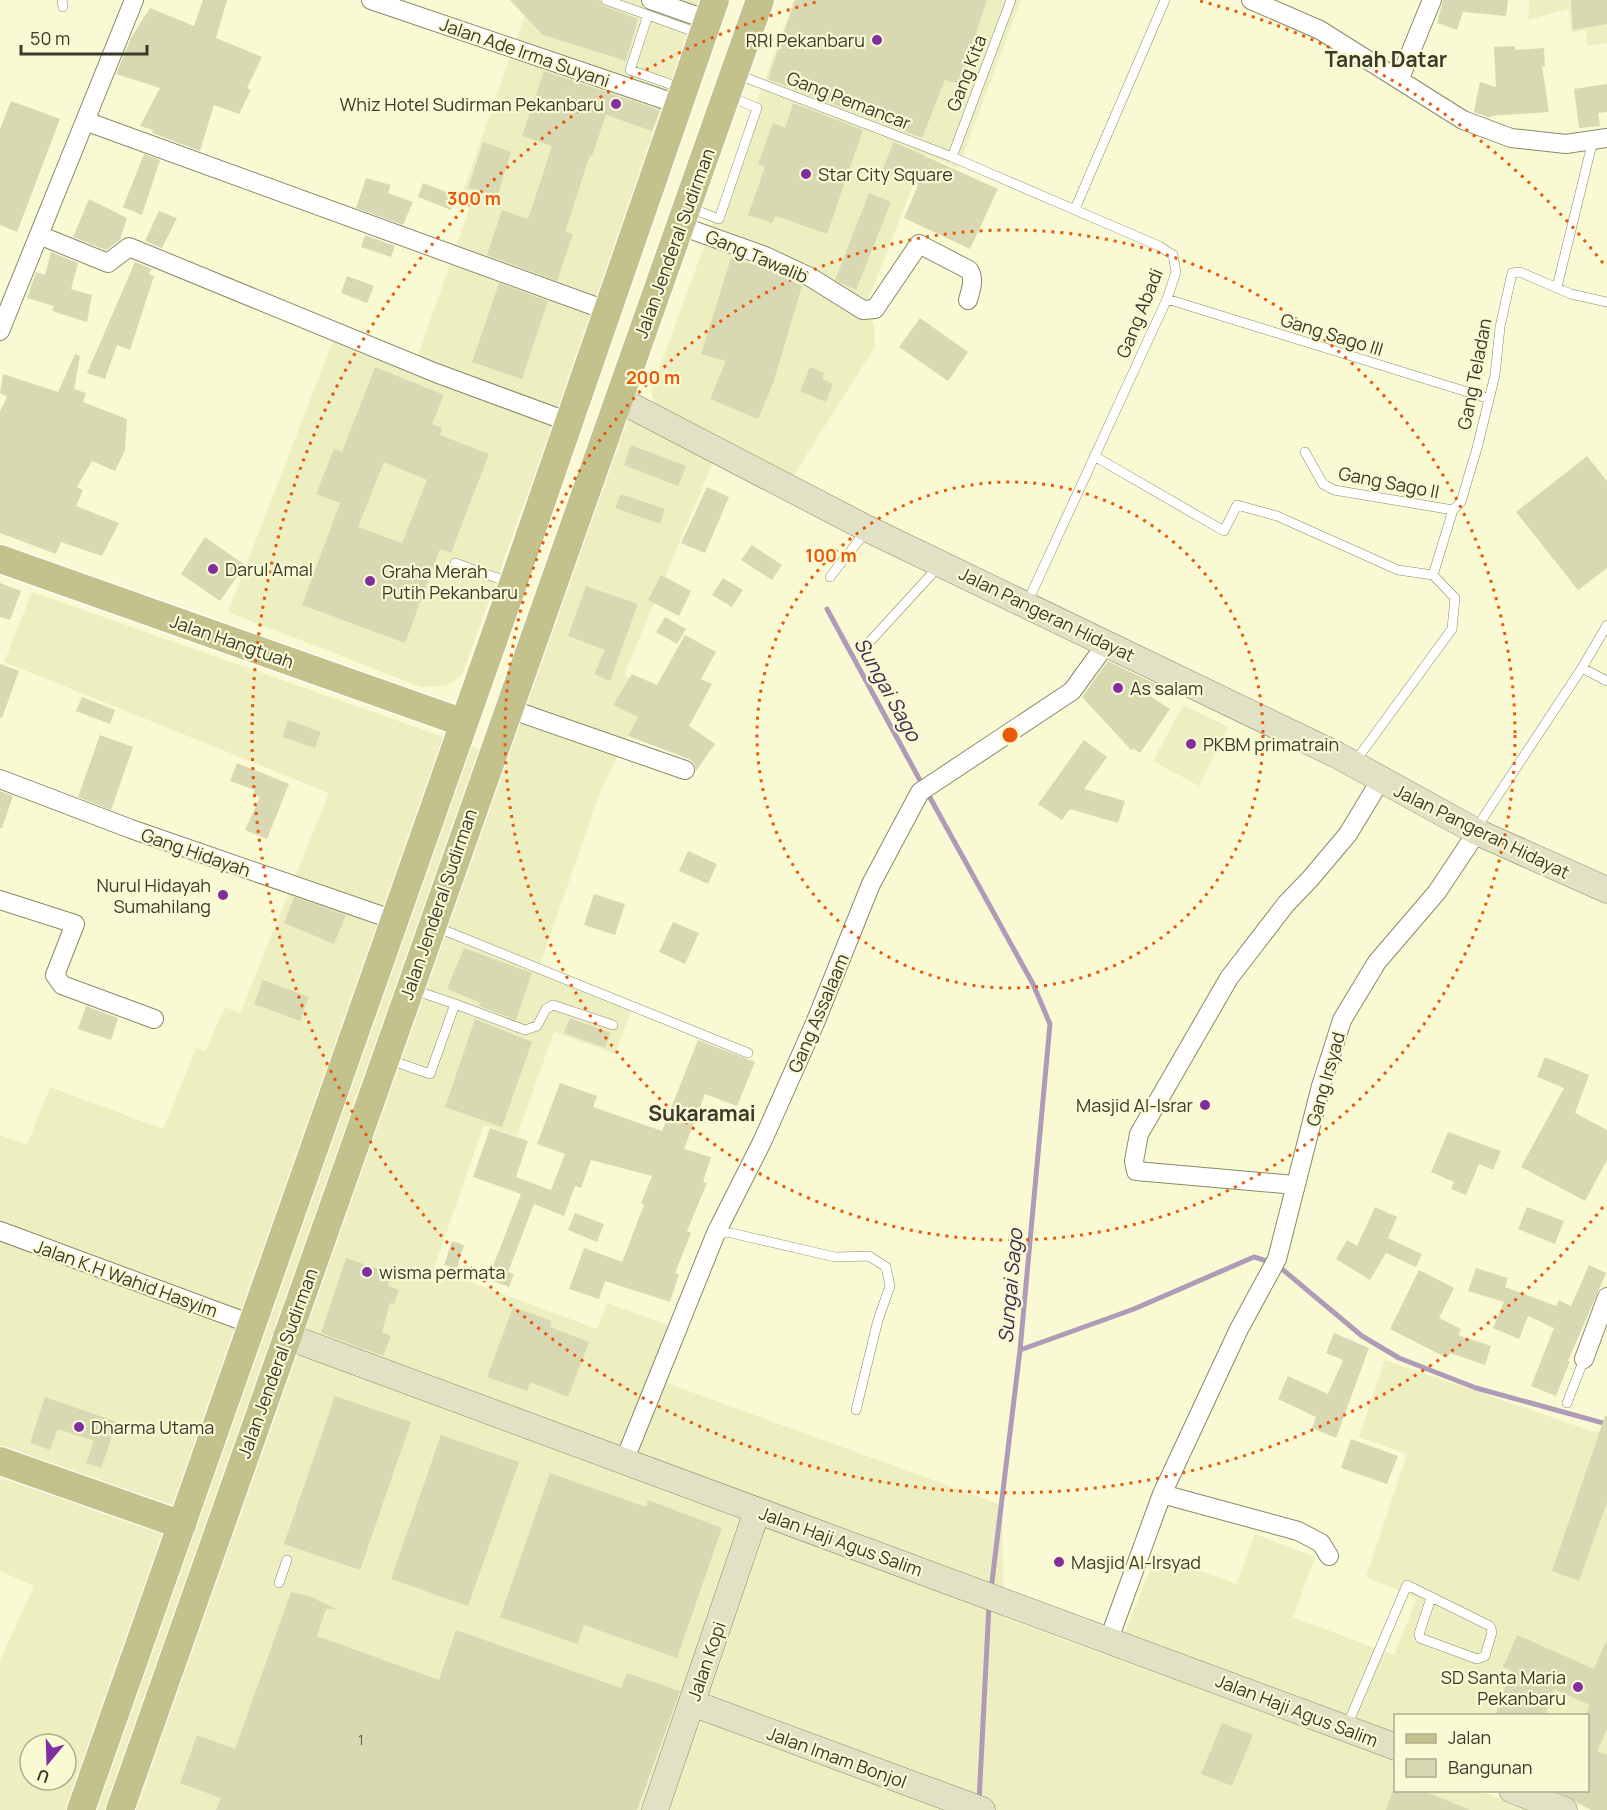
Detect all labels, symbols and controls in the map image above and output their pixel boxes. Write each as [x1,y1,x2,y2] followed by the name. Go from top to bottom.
[437,12,613,92] street label: Jalan Ade Irma Suyani
[21,18,147,56] scale bar
[30,26,70,50] text: 50 m
[746,28,865,52] place label: RRI Pekanbaru
[941,31,991,115] street label: Gang Kita
[870,33,884,47] marker: RRI Pekanbaru
[1325,45,1447,73] district label: Tanah Datar
[784,65,915,135] street label: Gang Pemancar
[340,92,604,116] place label: Whiz Hotel Sudirman Pekanbaru
[609,97,623,111] marker: Whiz Hotel Sudirman Pekanbaru
[628,145,720,341] street label: Jalan Jenderal Sudirman
[818,162,953,186] place label: Star City Square
[799,167,813,181] marker: Star City Square
[447,186,501,210] text: 300 m
[702,224,812,288] street label: Gang Tawalib
[1110,265,1168,361] street label: Gang Abadi
[1278,307,1386,361] street label: Gang Sago III
[1451,316,1497,432] street label: Gang Teladan
[626,365,680,389] text: 200 m
[1337,460,1441,504] street label: Gang Sago II
[805,543,857,567] text: 100 m
[225,557,313,581] place label: Darul Amal
[382,559,518,604] place label: Graha Merah Putih Pekanbaru
[955,561,1139,667] street label: Jalan Pangeran Hidayat
[206,562,220,576] marker: Darul Amal
[363,574,377,588] marker: Graha Merah Putih Pekanbaru
[167,609,297,673] street label: Jalan Hangtuah
[848,632,928,747] water label: Sungai Sago
[1130,676,1203,700] place label: As salam
[1111,681,1125,695] marker: As salam
[1000,725,1020,745] centre of rings
[1203,732,1339,756] place label: PKBM primatrain
[1184,737,1198,751] marker: PKBM primatrain
[1390,778,1574,884] street label: Jalan Pangeran Hidayat
[394,805,482,1003] street label: Jalan Jenderal Sudirman
[138,822,254,882] street label: Gang Hidayah
[97,873,211,918] place label: Nurul Hidayah Sumahilang
[216,888,230,902] marker: Nurul Hidayah Sumahilang
[782,950,854,1076] street label: Gang Assalaam
[1300,1029,1350,1129] street label: Gang Irsyad
[1076,1093,1194,1117] place label: Masjid Al-Israr
[1198,1098,1212,1112] marker: Masjid Al-Israr
[648,1099,756,1127] district label: Sukaramai
[992,1226,1029,1344] water label: Sungai Sago
[31,1234,221,1322] street label: Jalan K.H Wahid Hasyim
[379,1260,505,1284] place label: wisma permata
[231,1265,323,1461] street label: Jalan Jenderal Sudirman
[360,1265,374,1279] marker: wisma permata
[91,1415,214,1439] place label: Dharma Utama
[72,1420,86,1434] marker: Dharma Utama
[756,1500,926,1582] street label: Jalan Haji Agus Salim
[1071,1550,1201,1574] place label: Masjid Al-Irsyad
[1052,1555,1066,1569] marker: Masjid Al-Irsyad
[681,1618,731,1704] street label: Jalan Kopi
[1441,1665,1566,1710] place label: SD Santa Maria Pekanbaru
[1212,1668,1382,1752] street label: Jalan Haji Agus Salim
[1571,1680,1585,1694] marker: SD Santa Maria Pekanbaru
[1394,1714,1589,1792] legend
[764,1721,910,1793] street label: Jalan Imam Bonjol
[1448,1725,1491,1749] text: Jalan
[358,1729,364,1750] house number: 1
[18,1732,78,1792] north arrow
[1448,1755,1532,1779] text: Bangunan
[34,1764,52,1788] text: U

